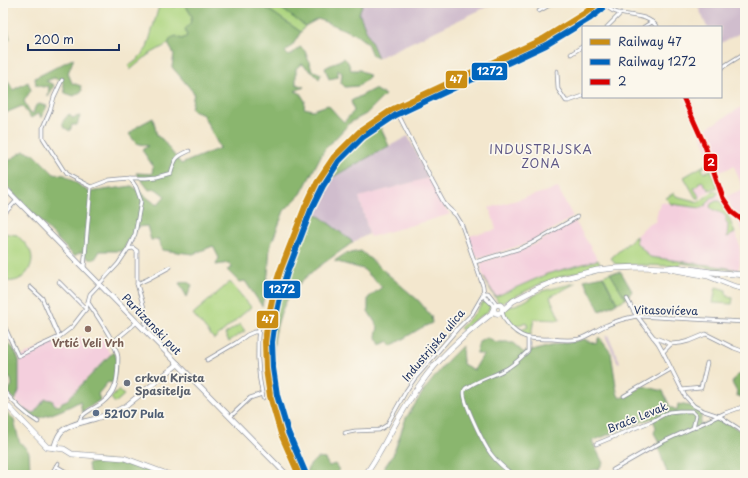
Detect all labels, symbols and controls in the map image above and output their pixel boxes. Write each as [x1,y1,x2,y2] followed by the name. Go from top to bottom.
[28,26,119,52] scale bar
[582,26,722,98] legend
[34,30,74,48] text: 200 m
[618,32,682,50] text: Railway 47
[618,52,696,70] text: Railway 1272
[471,62,508,81] line badge: 1272
[477,62,504,79] text: 1272
[445,70,468,89] line badge: 47
[449,70,463,87] text: 47
[618,72,627,90] text: 2
[489,140,593,172] district label: INDUSTRIJSKA ZONA
[703,153,718,172] line badge: 2
[707,153,715,170] text: 2
[263,280,301,299] line badge: 1272
[269,280,296,297] text: 1272
[118,289,186,359] street label: Partizanski put
[634,301,698,319] street label: Vitasovićeva
[397,305,469,385] street label: Industrijska ulica
[256,310,279,329] line badge: 47
[261,310,275,327] text: 47
[83,324,93,334] marker: Vrtić Veli Vrh
[52,334,124,351] place label: Vrtić Veli Vrh
[135,369,205,399] place label: crkva Krista Spasitelja
[122,378,132,388] marker: crkva Krista Spasitelja
[604,397,670,437] street label: Braće Levak
[104,405,165,422] place label: 52107 Pula
[91,408,101,418] marker: 52107 Pula

